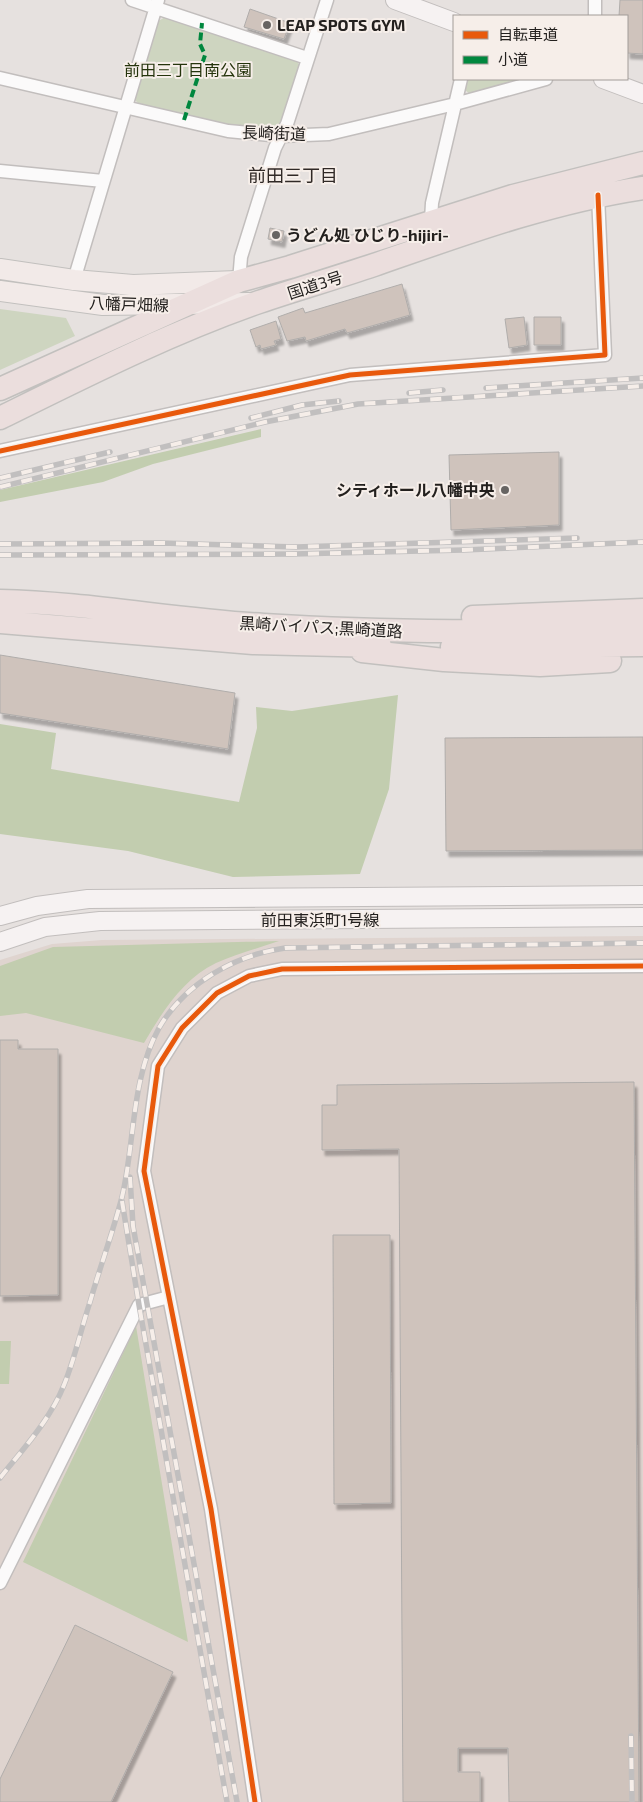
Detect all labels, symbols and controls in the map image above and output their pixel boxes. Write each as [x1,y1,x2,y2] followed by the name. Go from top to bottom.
[277,15,405,34] place label: LEAP SPOTS GYM
[453,15,628,80] legend
[261,19,273,31] marker: LEAP SPOTS GYM
[498,25,558,43] text: 自転車道
[498,50,528,68] text: 小道
[124,60,252,79] park label: 前田三丁目南公園
[242,122,306,143] street label: 長崎街道
[248,164,338,186] district label: 前田三丁目
[286,225,449,244] place label: うどん処 ひじり-hijiri-
[270,229,282,241] marker: うどん処 ひじり-hijiri-
[285,267,345,302] street label: 国道3号
[89,293,169,314] street label: 八幡戸畑線
[336,480,495,499] place label: シティホール八幡中央
[499,484,511,496] marker: シティホール八幡中央
[239,613,403,640] street label: 黒崎バイパス;黒崎道路
[261,910,379,929] street label: 前田東浜町1号線

